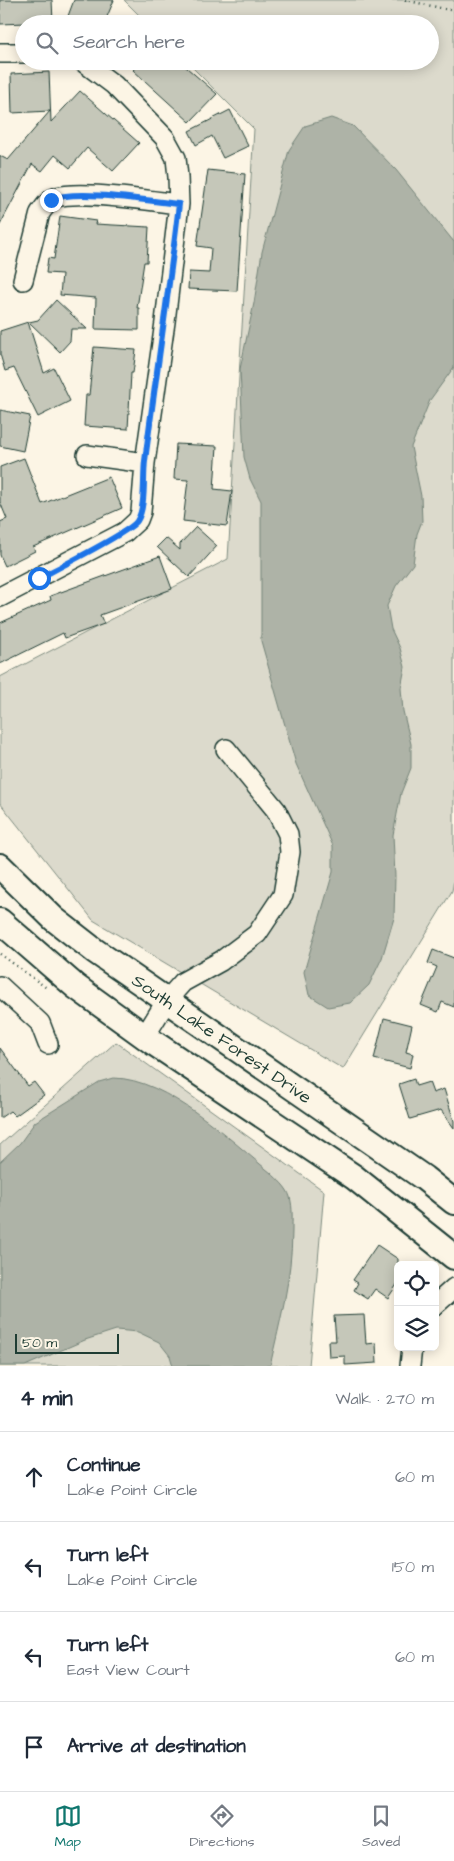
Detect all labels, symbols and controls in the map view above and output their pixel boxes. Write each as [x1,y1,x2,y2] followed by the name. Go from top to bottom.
[15,15,439,70] search box
[33,29,61,57] icon: search
[73,29,185,56] text: Search here
[40,189,63,212] route end
[28,567,51,590] route start
[127,968,317,1110] street label: South Lake Forest Drive
[394,1261,439,1351] map controls
[394,1261,439,1306] button: locate
[394,1306,439,1351] button: layers
[15,1331,119,1354] scale bar
[22,1333,57,1353] text: 50 m
[20,1384,73,1413] text: 4 min
[335,1388,434,1410] text: Walk · 270 m
[67,1452,141,1479] text: Continue
[20,1463,48,1491] icon: ahead
[395,1466,434,1488] text: 60 m
[67,1479,197,1501] text: Lake Point Circle
[67,1542,148,1569] text: Turn left
[20,1553,48,1581] icon: left
[392,1556,434,1578] text: 150 m
[67,1569,197,1591] text: Lake Point Circle
[67,1632,148,1659] text: Turn left
[20,1643,48,1671] icon: left
[395,1646,434,1668] text: 60 m
[67,1659,190,1681] text: East View Court
[20,1733,48,1761] icon: arrive
[67,1733,246,1760] text: Arrive at destination
[54,1802,82,1852] tab: Map
[189,1802,254,1852] tab: Directions
[362,1802,400,1852] tab: Saved

